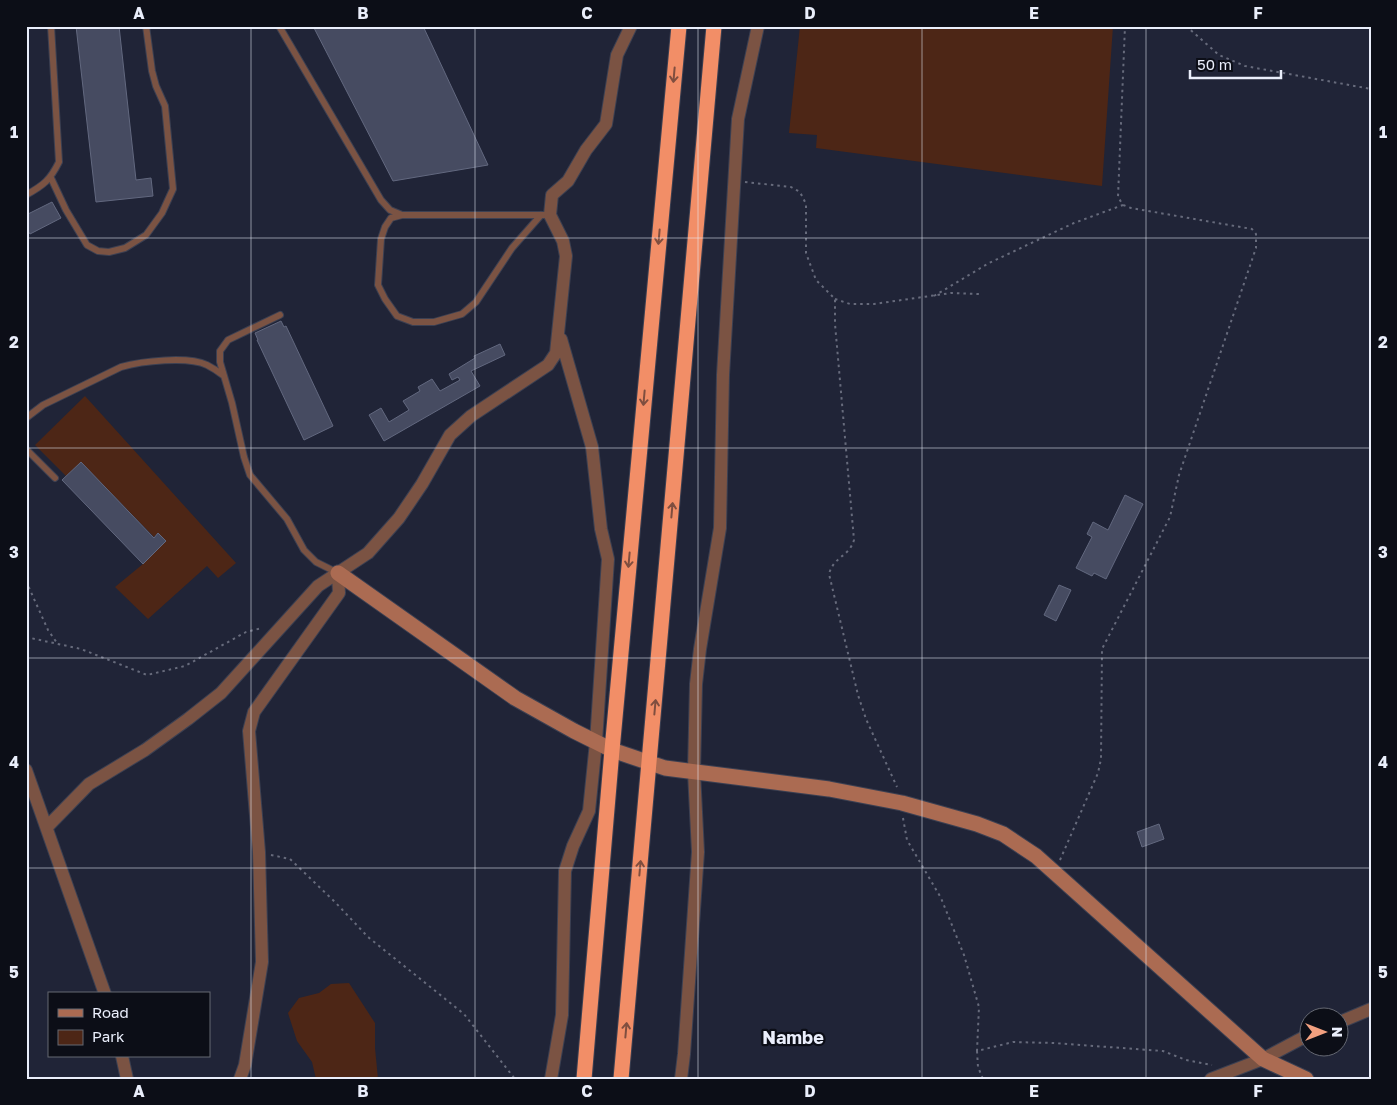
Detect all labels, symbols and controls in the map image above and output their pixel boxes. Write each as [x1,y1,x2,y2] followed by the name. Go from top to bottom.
[133,3,145,23] text: A
[357,3,369,23] text: B
[581,3,593,23] text: C
[804,3,816,23] text: D
[1029,3,1039,23] text: E
[1253,3,1263,23] text: F
[1190,48,1281,80] scale bar
[1197,55,1232,73] text: 50 m
[669,67,679,83] one-way arrow
[10,122,18,142] text: 1
[1379,122,1387,142] text: 1
[654,228,664,244] one-way arrow
[9,332,19,352] text: 2
[1378,332,1388,352] text: 2
[639,390,649,406] one-way arrow
[667,502,677,518] one-way arrow
[9,542,19,562] text: 3
[1378,542,1388,562] text: 3
[624,552,634,568] one-way arrow
[650,699,659,715] one-way arrow
[9,752,19,772] text: 4
[1378,752,1388,772] text: 4
[636,861,645,877] one-way arrow
[9,962,19,982] text: 5
[1378,962,1388,982] text: 5
[48,992,210,1058] legend
[92,1003,129,1021] text: Road
[1300,1008,1350,1058] north arrow
[621,1022,630,1038] one-way arrow
[762,1026,824,1048] district label: Nambe
[92,1027,125,1045] text: Park
[1329,1027,1346,1037] text: N
[133,1081,145,1101] text: A
[357,1081,369,1101] text: B
[581,1081,593,1101] text: C
[804,1081,816,1101] text: D
[1029,1081,1039,1101] text: E
[1253,1081,1263,1101] text: F

